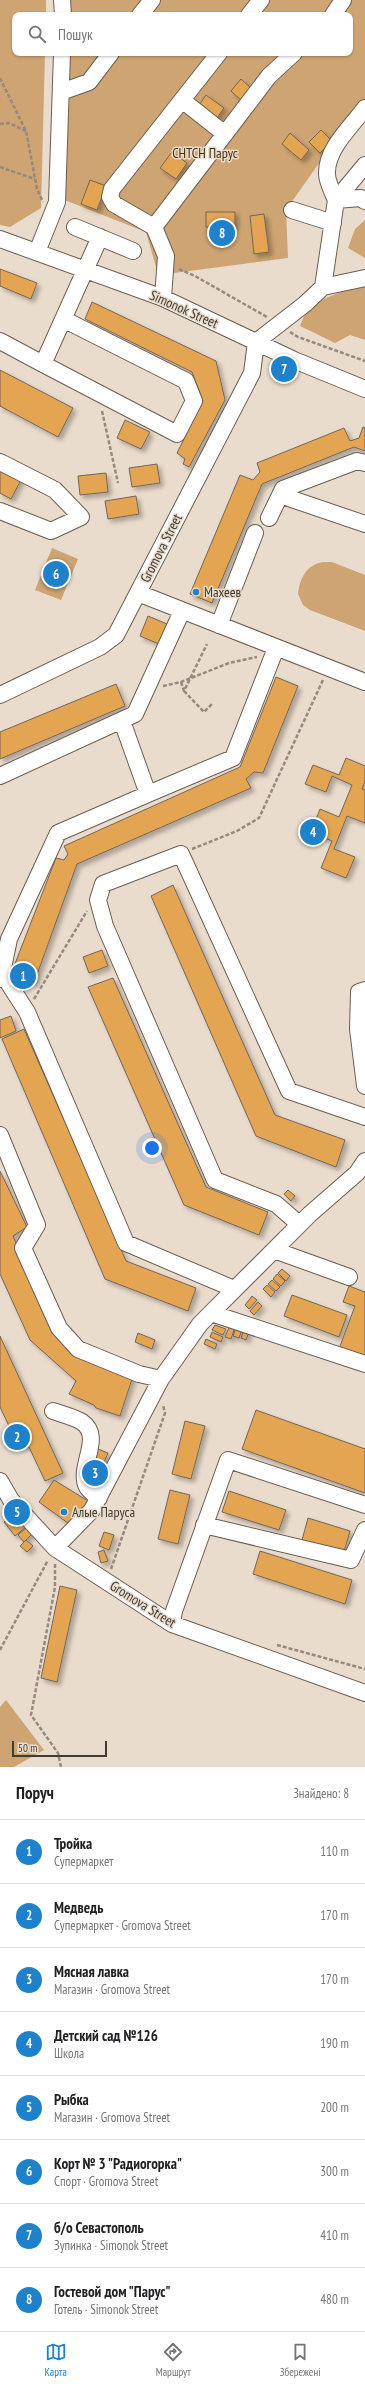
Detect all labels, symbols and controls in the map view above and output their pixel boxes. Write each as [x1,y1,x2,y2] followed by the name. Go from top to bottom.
[12,12,353,56] search box
[26,23,48,45] icon: search
[58,25,93,44] text: Пошук
[172,144,238,162] park label: СНТСН Парус
[209,218,235,248] pin: 8
[147,286,221,332] street label: Simonok Street
[271,354,297,384] pin: 7
[136,510,186,585] street label: Gromova Street
[43,559,69,589] pin: 6
[204,583,242,601] place label: Махеев
[191,587,201,597] marker: Махеев
[300,817,326,847] pin: 4
[10,961,36,991] pin: 1
[142,1138,162,1158] your location
[4,1422,30,1452] pin: 2
[82,1458,108,1488] pin: 3
[4,1497,30,1527] pin: 5
[72,1503,135,1521] place label: Алые Паруса
[59,1507,69,1517] marker: Алые Паруса
[107,1577,180,1632] street label: Gromova Street
[12,1739,107,1758] scale bar
[18,1741,37,1755] text: 50 m
[16,1782,54,1804] text: Поруч
[293,1785,349,1802] text: Знайдено: 8
[54,1834,92,1853] text: Тройка
[26,1843,32,1860] text: 1
[320,1843,349,1860] text: 110 m
[54,1853,113,1870] text: Супермаркет
[54,1898,103,1917] text: Медведь
[26,1907,32,1924] text: 2
[320,1907,349,1924] text: 170 m
[54,1917,191,1934] text: Супермаркет · Gromova Street
[54,1962,129,1981] text: Мясная лавка
[26,1971,32,1988] text: 3
[320,1971,349,1988] text: 170 m
[54,1981,170,1998] text: Магазин · Gromova Street
[54,2026,158,2045] text: Детский сад №126
[26,2035,32,2052] text: 4
[320,2035,349,2052] text: 190 m
[54,2045,84,2062] text: Школа
[54,2090,89,2109] text: Рыбка
[26,2099,32,2116] text: 5
[320,2099,349,2116] text: 200 m
[54,2109,170,2126] text: Магазин · Gromova Street
[54,2154,182,2173] text: Корт № 3 "Радиогорка"
[26,2163,32,2180] text: 6
[320,2163,349,2180] text: 300 m
[54,2173,158,2190] text: Спорт · Gromova Street
[54,2218,144,2237] text: б/о Севастополь
[26,2227,32,2244] text: 7
[320,2227,349,2244] text: 410 m
[54,2237,168,2254] text: Зупинка · Simonok Street
[54,2282,171,2301] text: Гостевой дом "Парус"
[26,2291,32,2308] text: 8
[320,2291,349,2308] text: 480 m
[54,2301,158,2318] text: Готель · Simonok Street
[44,2341,67,2379] tab: Карта
[156,2341,191,2379] tab: Маршрут
[280,2341,321,2379] tab: Збережені

